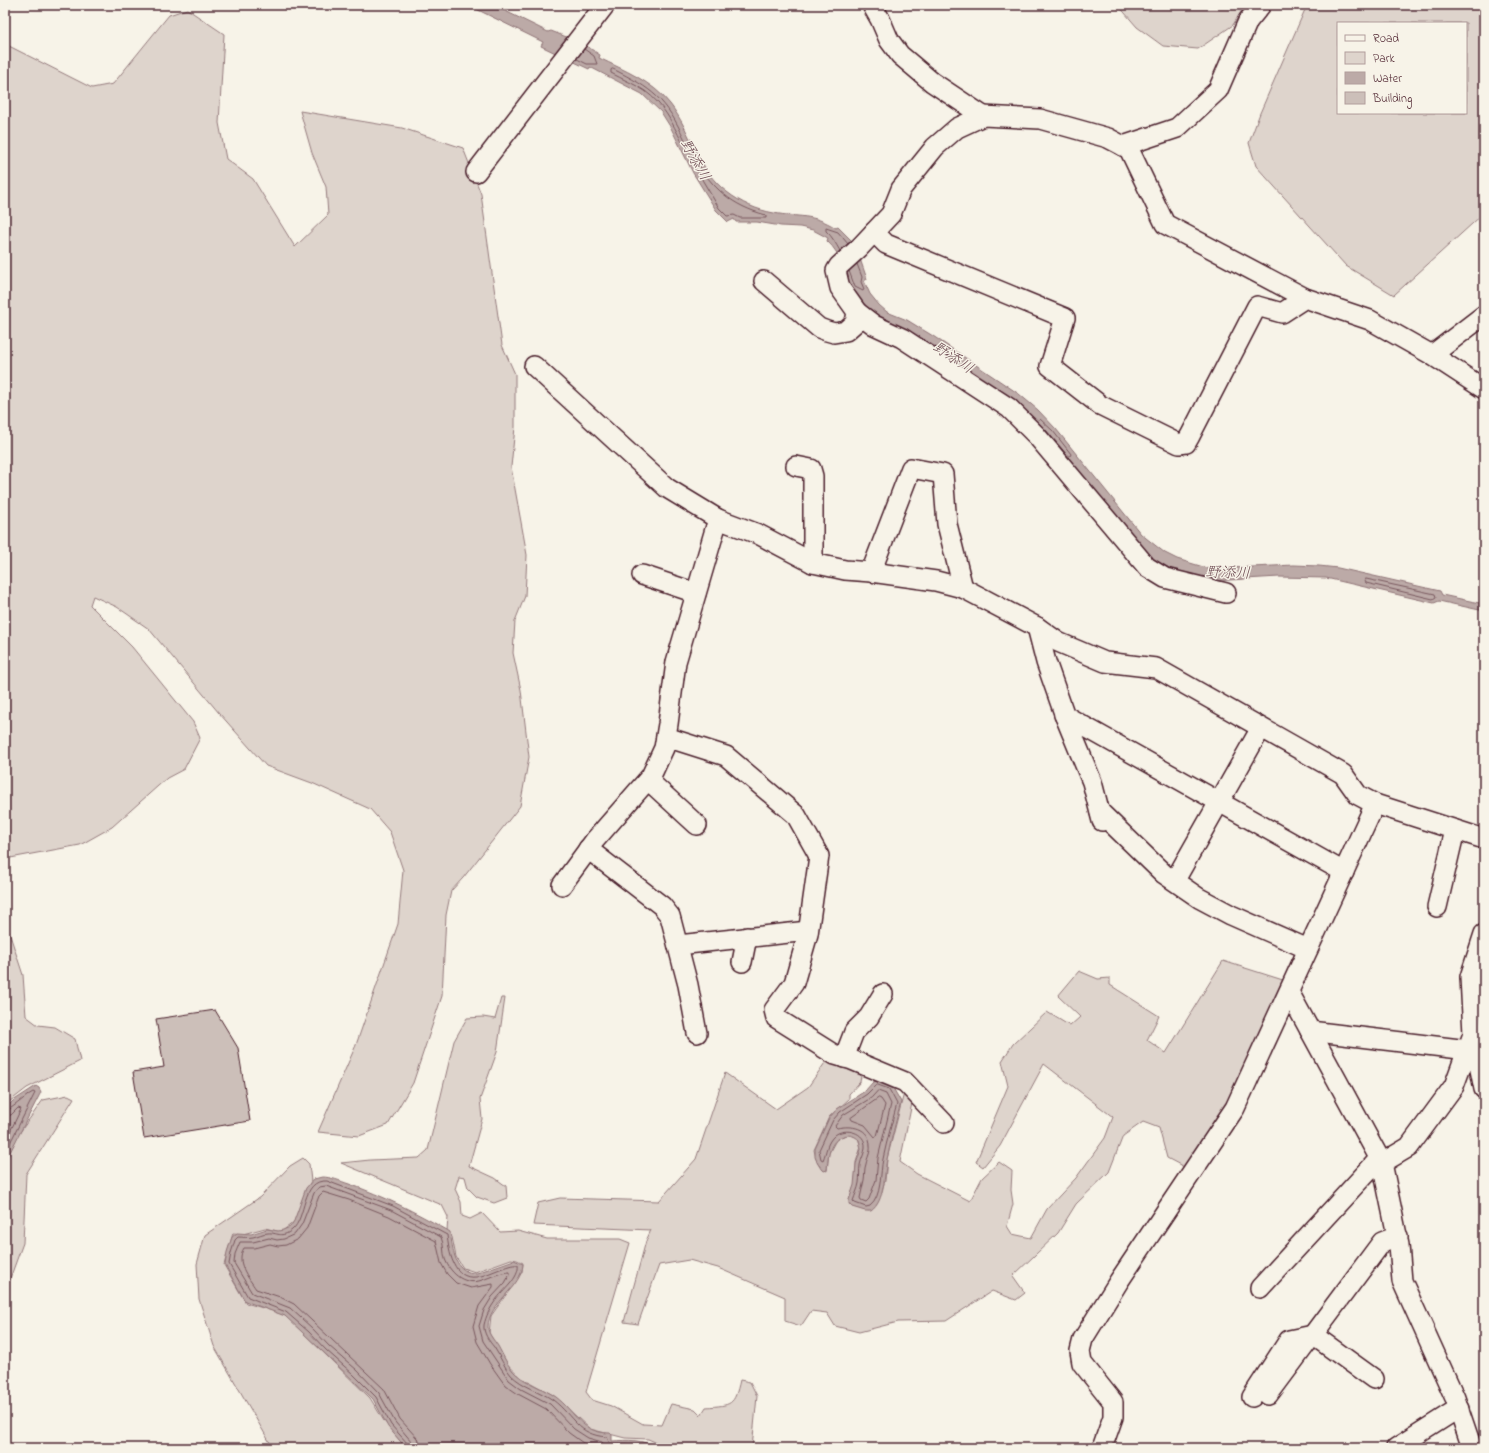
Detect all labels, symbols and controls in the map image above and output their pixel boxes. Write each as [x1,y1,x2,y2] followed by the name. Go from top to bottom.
[1337,22,1467,114] legend
[1373,30,1399,48] text: Road
[1373,50,1395,68] text: Park
[1373,70,1402,88] text: Water
[1372,90,1412,109] text: Building
[674,135,716,185] water label: 野添川
[928,336,978,380] water label: 野添川
[1205,561,1251,585] water label: 野添川

